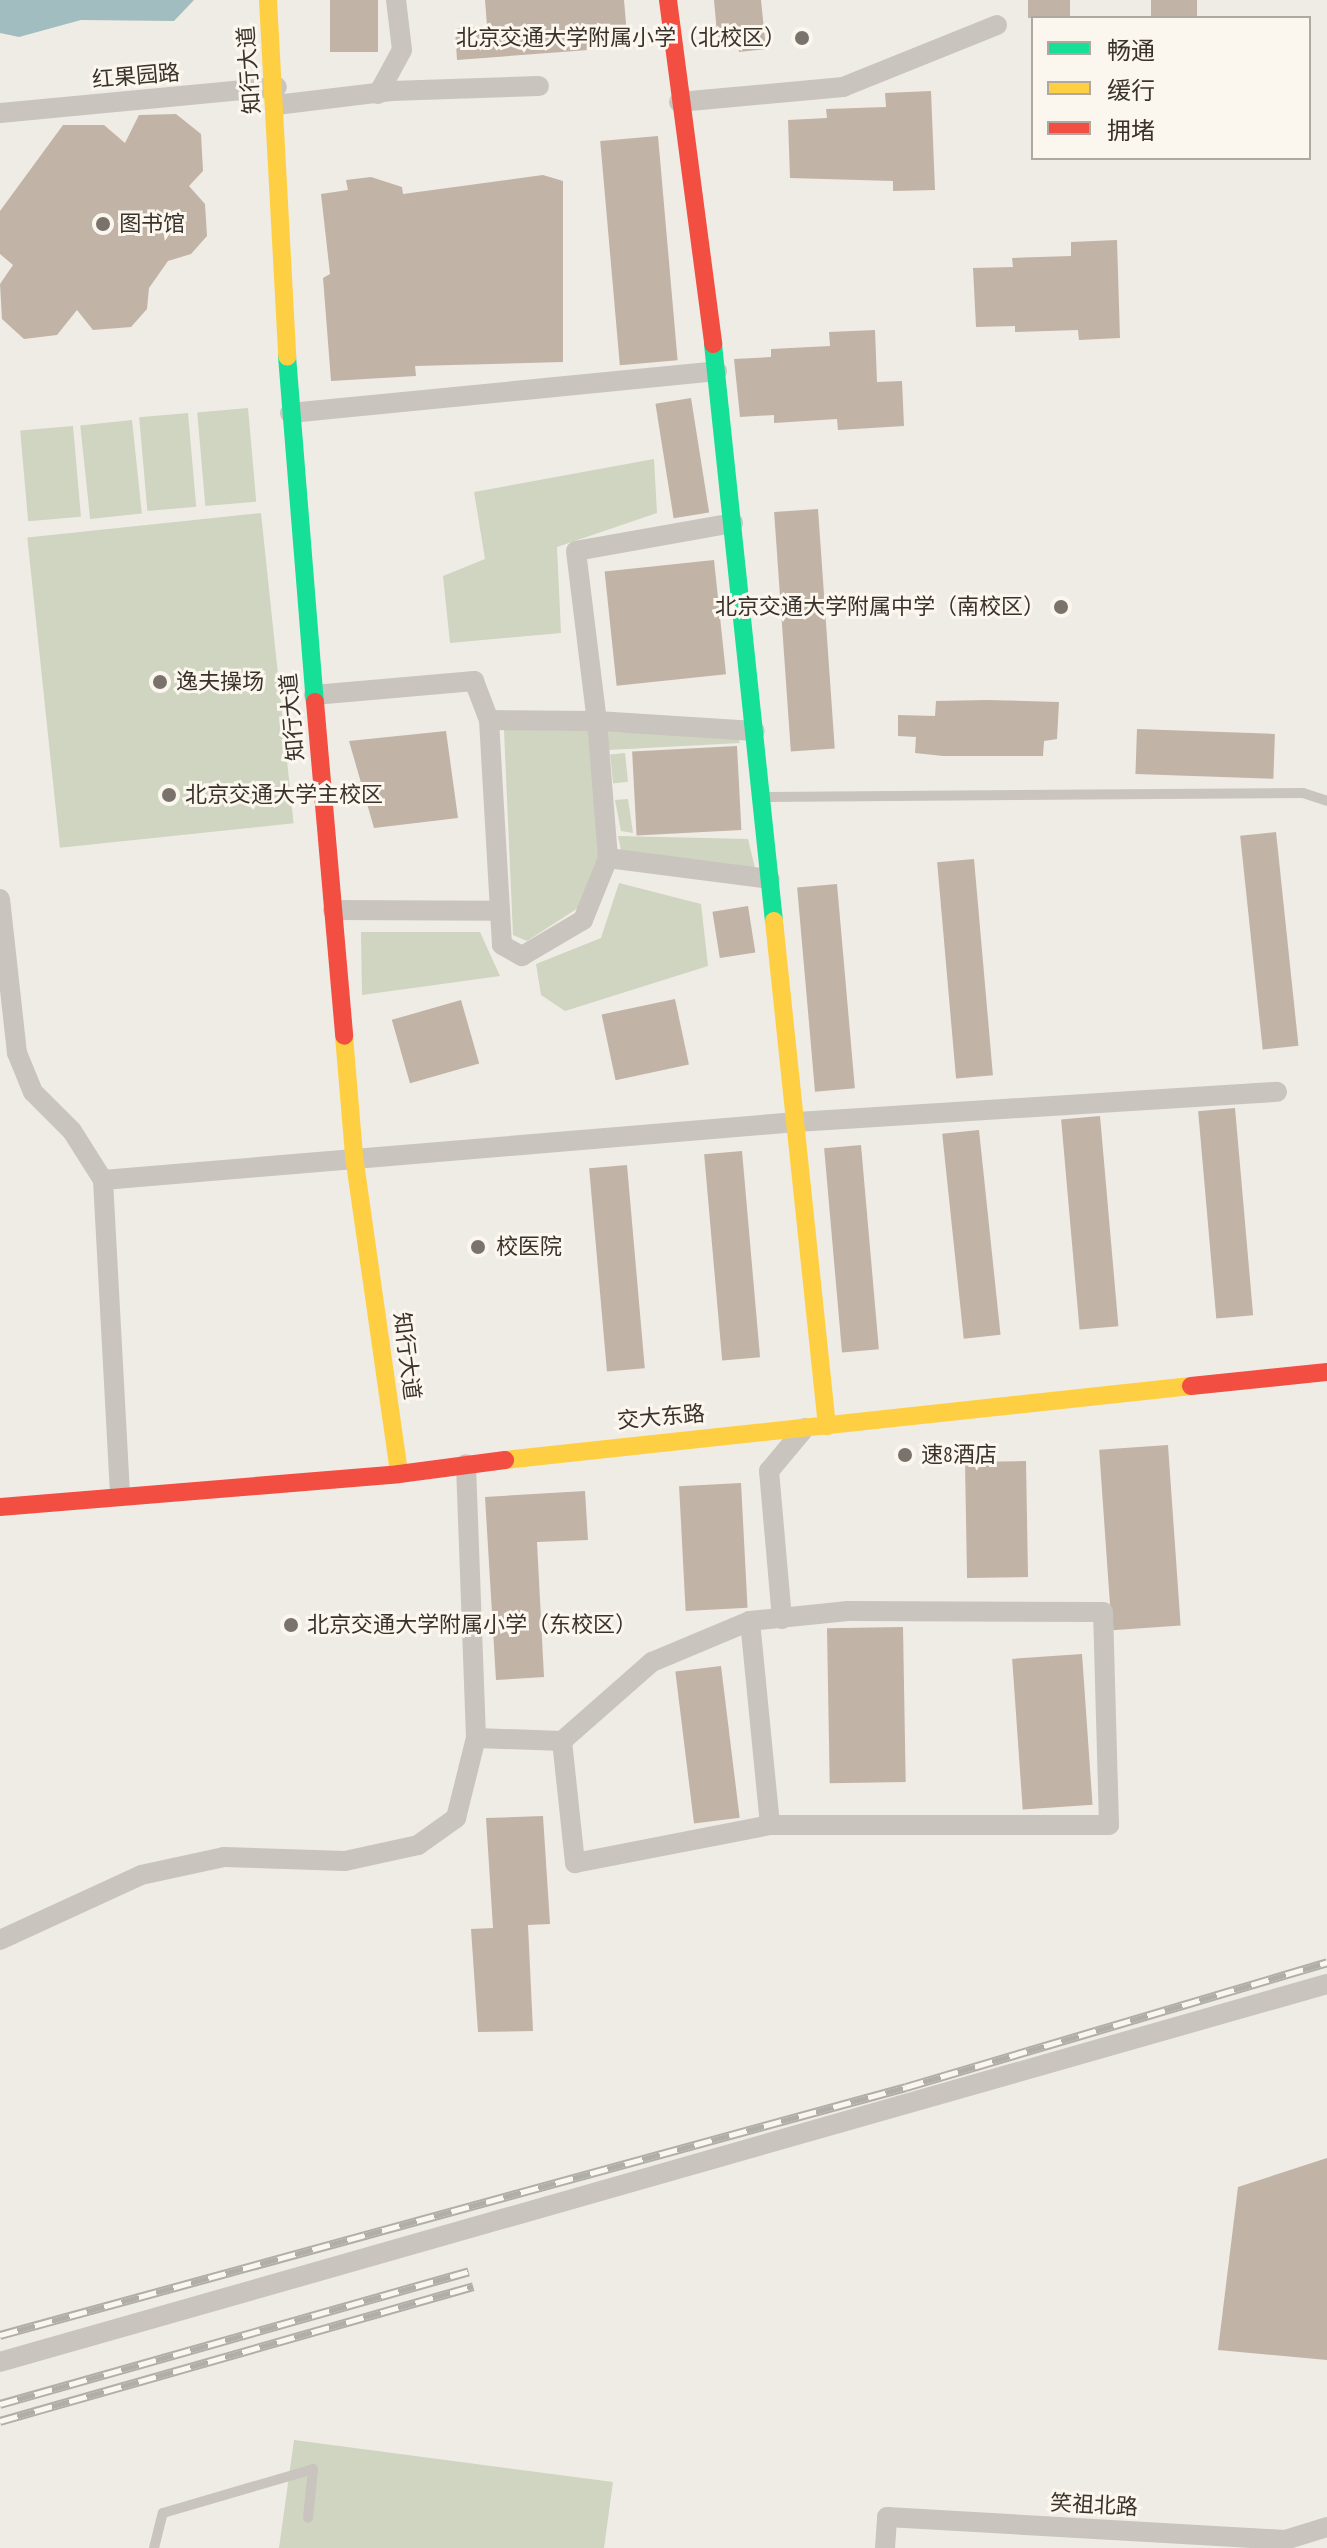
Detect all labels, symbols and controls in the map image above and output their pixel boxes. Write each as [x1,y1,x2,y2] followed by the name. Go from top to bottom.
[1031,16,1311,160] legend
[233,25,265,115] street label: 知行大道
[456,25,786,51] place label: 北京交通大学附属小学（北校区）
[793,29,811,47] marker: 北京交通大学附属小学（北校区）
[1107,35,1155,66] text: 畅通
[91,59,181,93] street label: 红果园路
[1107,75,1155,106] text: 缓行
[1107,115,1155,146] text: 拥堵
[119,211,185,237] place label: 图书馆
[94,215,112,233] marker: 图书馆
[715,594,1045,620] place label: 北京交通大学附属中学（南校区）
[1052,598,1070,616] marker: 北京交通大学附属中学（南校区）
[176,669,264,695] place label: 逸夫操场
[275,672,309,762] street label: 知行大道
[151,673,169,691] marker: 逸夫操场
[185,782,383,808] place label: 北京交通大学主校区
[160,786,178,804] marker: 北京交通大学主校区
[496,1234,562,1260] place label: 校医院
[467,1236,489,1258] marker: 校医院
[389,1311,425,1401] street label: 知行大道
[616,1400,706,1434] street label: 交大东路
[921,1442,997,1468] place label: 速8酒店
[896,1446,914,1464] marker: 速8酒店
[307,1612,637,1638] place label: 北京交通大学附属小学（东校区）
[282,1616,300,1634] marker: 北京交通大学附属小学（东校区）
[1049,2490,1139,2520] street label: 笑祖北路

